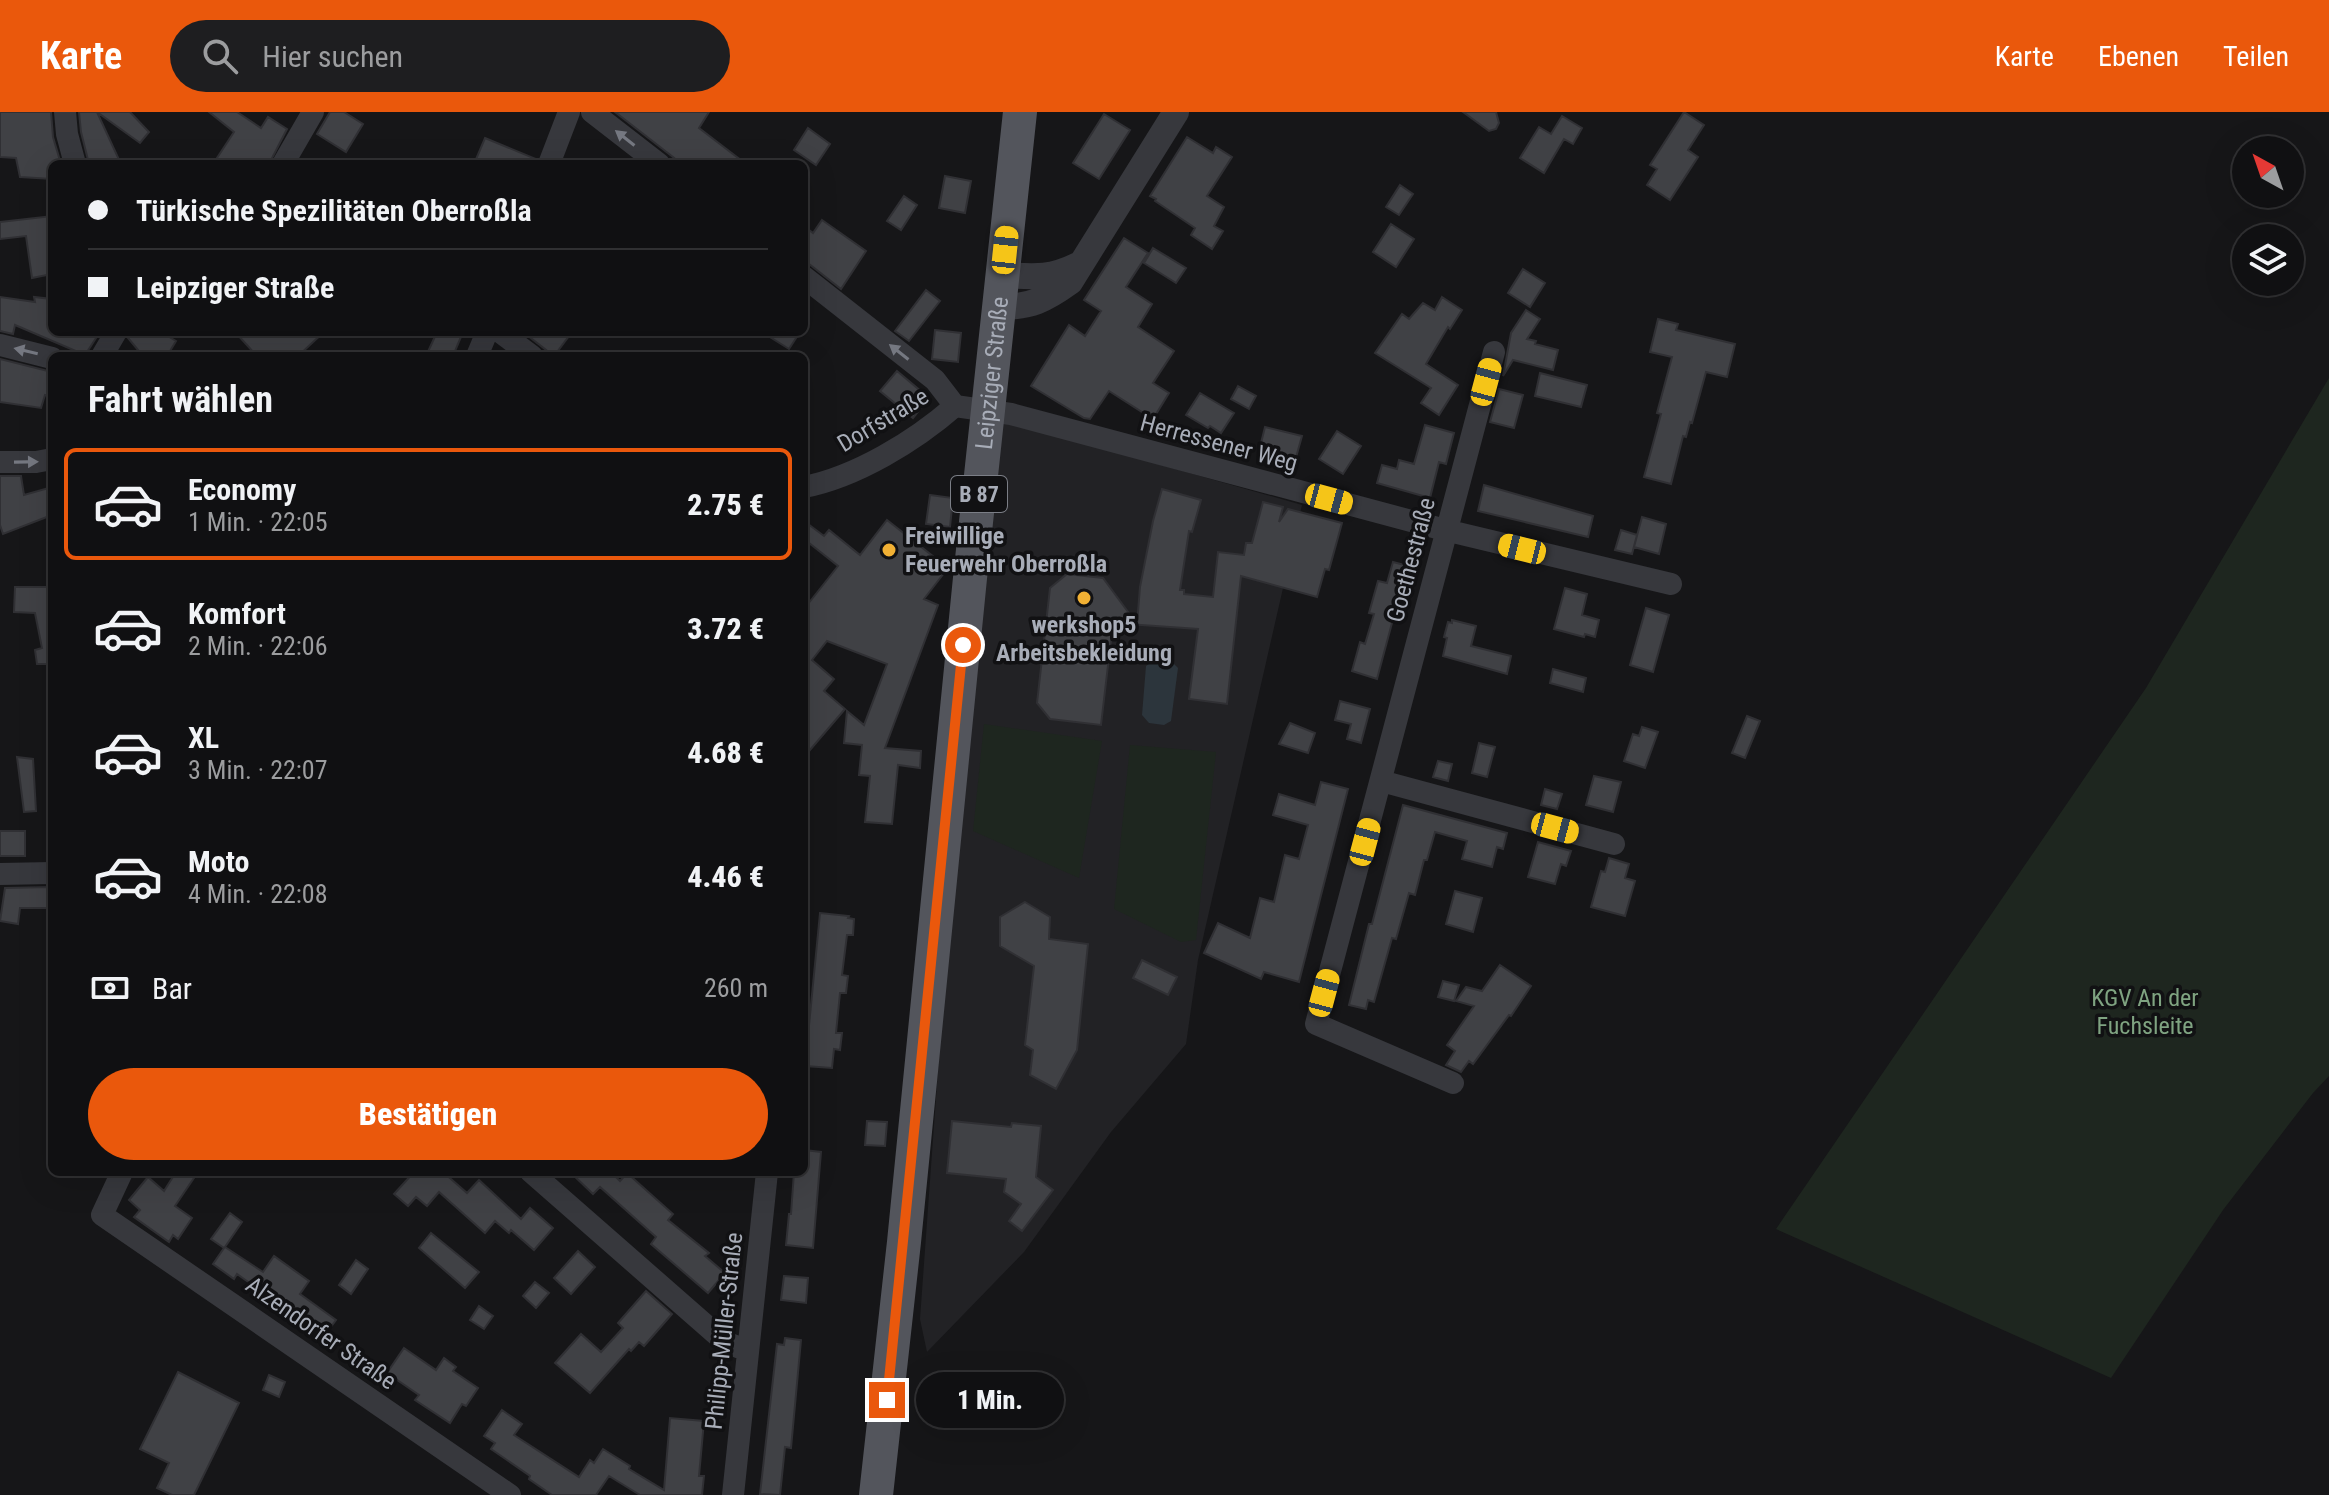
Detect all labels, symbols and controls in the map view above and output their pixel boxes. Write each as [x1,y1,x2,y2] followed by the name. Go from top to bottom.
[170,20,730,92] search box
[40,34,122,78] text: Karte
[198,34,242,78] icon: search
[262,39,403,74] text: Hier suchen
[1995,40,2054,73] text: Karte
[2098,40,2179,73] text: Ebenen
[2223,40,2289,73] text: Teilen
[615,130,635,147] one-way arrow
[2232,136,2304,208] north arrow
[2232,136,2304,296] map controls
[136,193,532,228] text: Türkische Spezilitäten Oberroßla
[2232,224,2304,296] button: layers
[991,225,1019,275] car
[136,270,334,305] text: Leipziger Straße
[970,295,1014,451] street label: Leipziger Straße
[14,344,39,357] one-way arrow
[889,344,909,361] one-way arrow
[1468,356,1504,408] car
[88,379,273,421] text: Fahrt wählen
[833,382,933,458] street label: Dorfstraße
[1137,409,1301,477] street label: Herressener Weg
[14,455,39,468] one-way arrow
[92,468,164,540] icon: car
[188,472,296,507] text: Economy
[951,476,1007,512] road number: B 87
[1303,481,1355,517] car
[687,487,764,522] text: 2.75 €
[1381,495,1441,625] street label: Goethestraße
[188,507,328,537] text: 1 Min. · 22:05
[905,522,1107,578] place label: Freiwillige Feuerwehr Oberroßla
[1496,532,1548,566] car
[880,541,898,559] marker: Freiwillige Feuerwehr Oberroßla
[1075,589,1093,607] marker: werkshop5 Arbeitsbekleidung
[92,592,164,664] icon: car
[188,596,286,631] text: Komfort
[687,611,764,646] text: 3.72 €
[996,611,1172,667] place label: werkshop5 Arbeitsbekleidung
[945,627,981,663] route start
[188,631,328,661] text: 2 Min. · 22:06
[92,716,164,788] icon: car
[188,720,219,755] text: XL
[687,735,764,770] text: 4.68 €
[188,755,328,785] text: 3 Min. · 22:07
[1529,810,1581,846] car
[1347,816,1383,868] car
[92,840,164,912] icon: car
[188,844,249,879] text: Moto
[687,859,764,894] text: 4.46 €
[188,879,328,909] text: 4 Min. · 22:08
[88,966,132,1010] icon: cash
[1306,967,1342,1019] car
[152,971,192,1006] text: Bar
[704,973,768,1003] text: 260 m
[2091,984,2199,1040] park label: KGV An der Fuchsleite
[88,1068,768,1160] button: Bestätigen
[700,1231,748,1431] street label: Philipp-Müller-Straße
[240,1271,402,1395] street label: Alzendorfer Straße
[915,1372,1063,1428] callout: 1 Min.
[869,1382,905,1418] route end
[957,1385,1023,1415] text: 1 Min.

